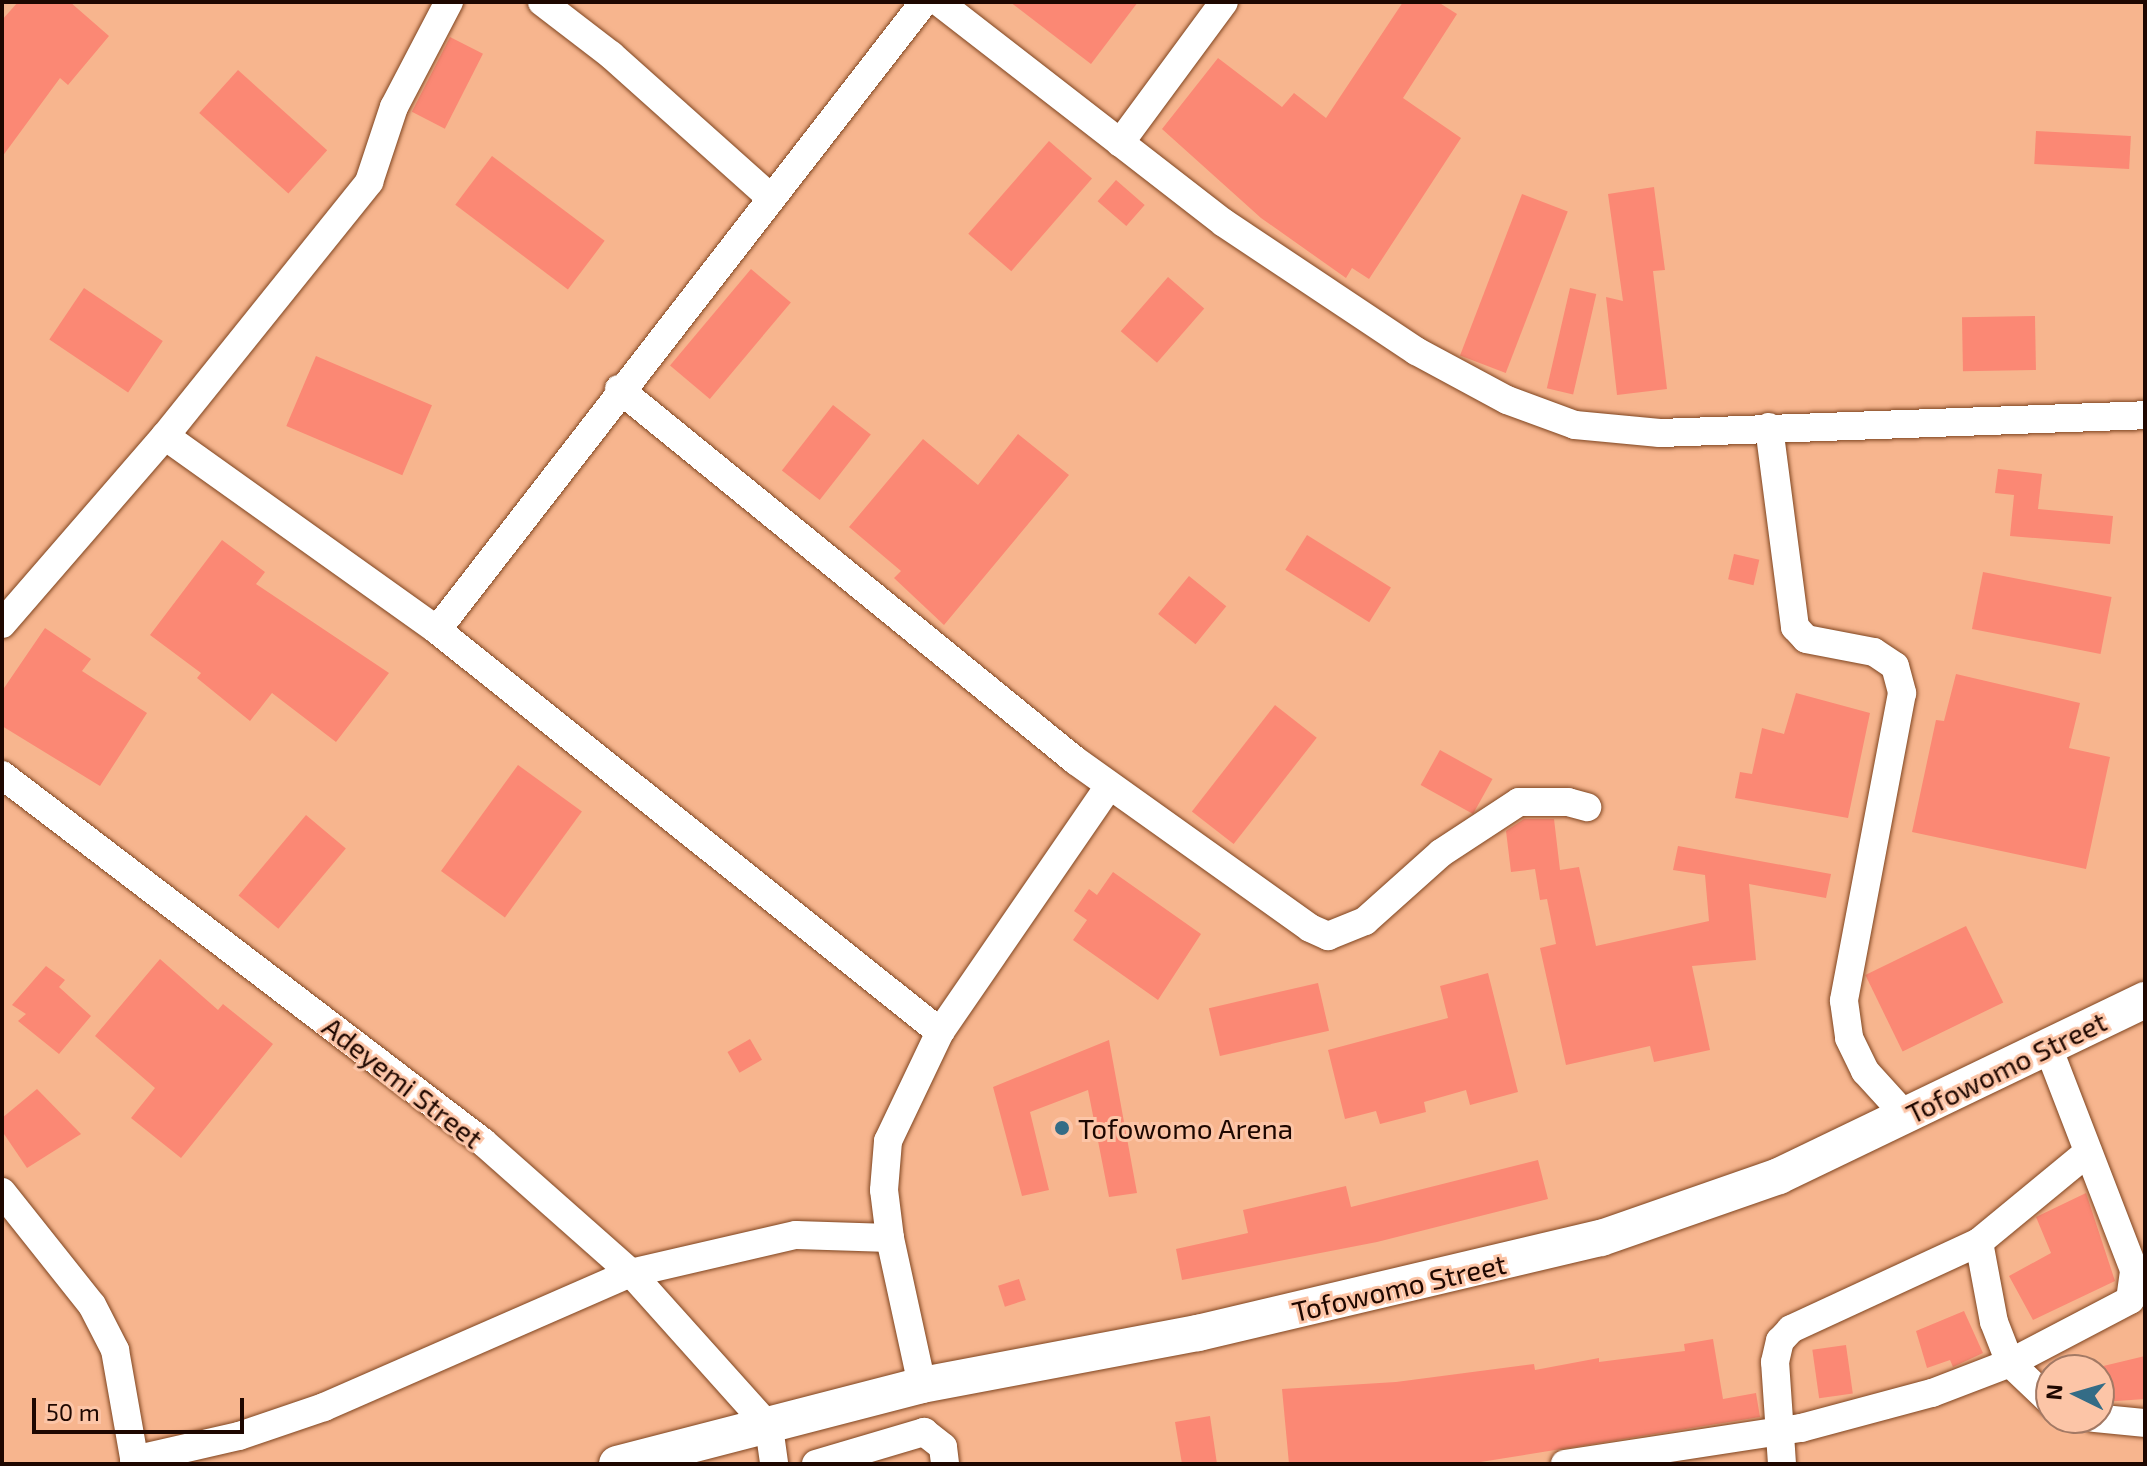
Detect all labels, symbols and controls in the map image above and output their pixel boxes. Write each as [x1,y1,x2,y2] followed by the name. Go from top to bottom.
[1900,1004,2112,1130] street label: Tofowomo Street
[316,1009,490,1155] street label: Adeyemi Street
[1078,1111,1294,1145] place label: Tofowomo Arena
[1053,1119,1071,1137] marker: Tofowomo Arena
[1289,1246,1509,1328] street label: Tofowomo Street
[2035,1354,2115,1434] north arrow
[36,1382,248,1432] scale bar
[2039,1383,2067,1401] text: N
[46,1397,100,1426] text: 50 m

